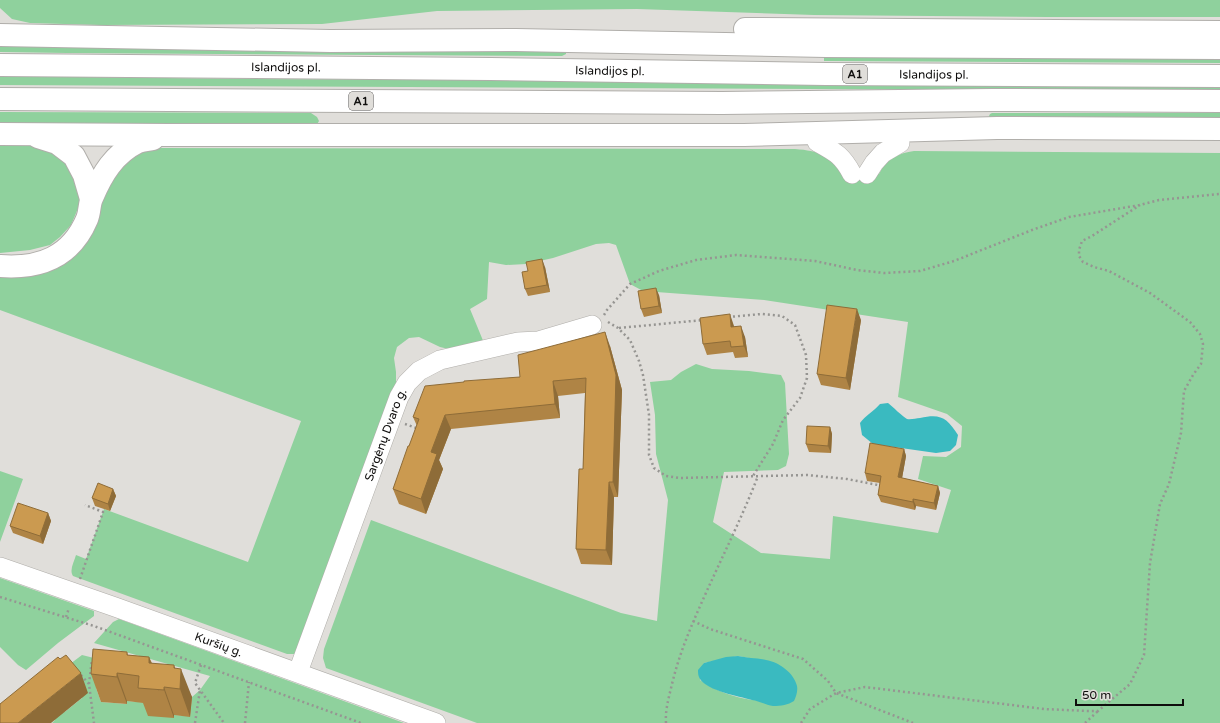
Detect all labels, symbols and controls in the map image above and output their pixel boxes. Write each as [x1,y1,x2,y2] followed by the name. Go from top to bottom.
[251,60,321,75] street label: Islandijos pl.
[575,63,645,78] street label: Islandijos pl.
[843,65,867,83] road number: A1
[899,67,969,82] street label: Islandijos pl.
[349,92,373,110] road number: A1
[362,386,410,483] street label: Sargėnų Dvaro g.
[193,629,245,660] street label: Kuršių g.
[1076,681,1183,707] scale bar
[1082,688,1111,702] text: 50 m

